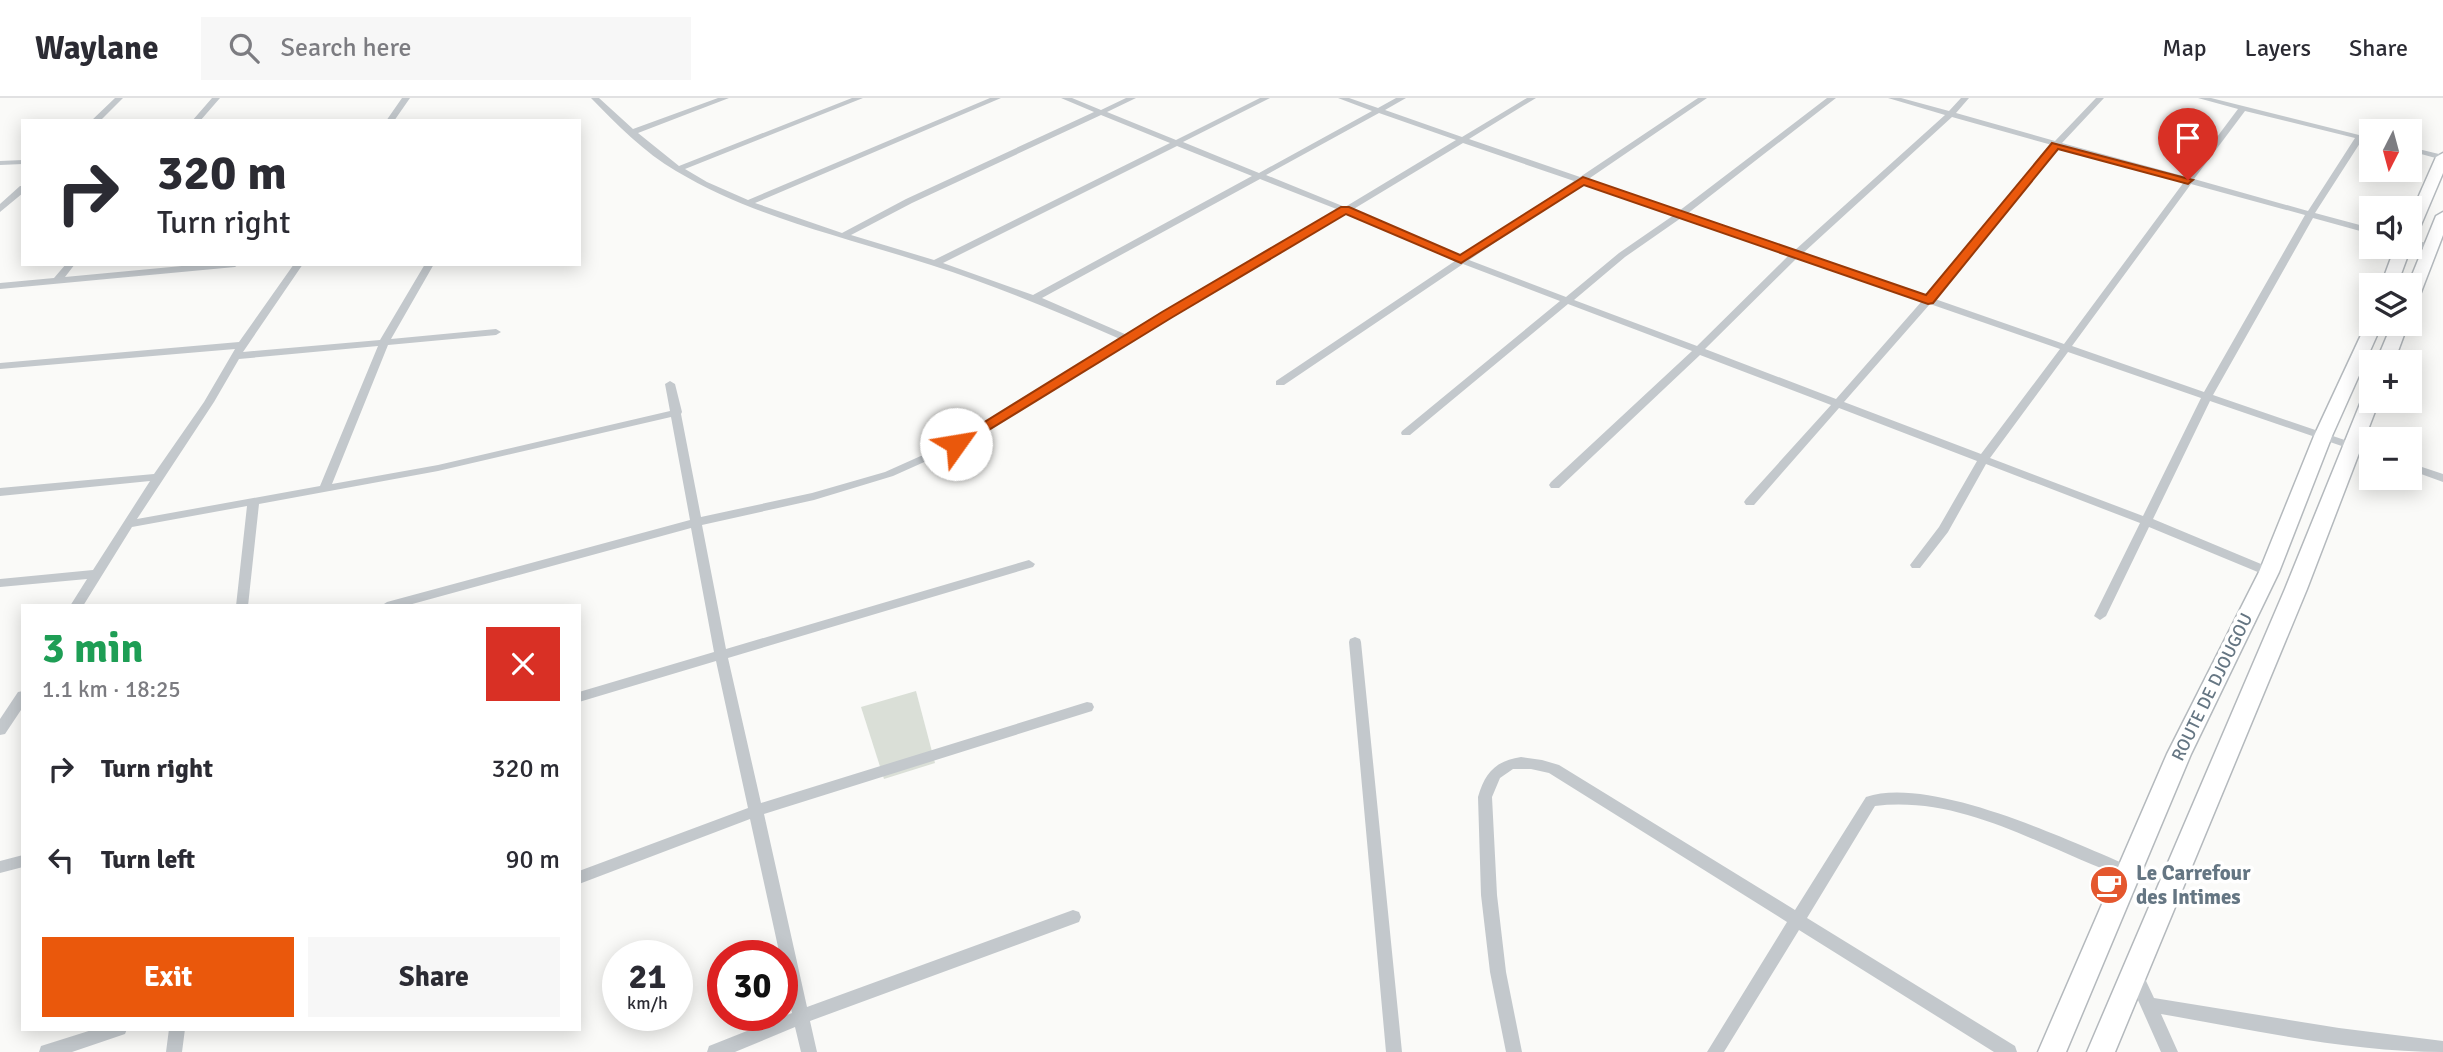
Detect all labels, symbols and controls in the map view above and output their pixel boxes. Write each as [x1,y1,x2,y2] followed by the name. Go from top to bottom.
[201,17,691,80] search box
[35,28,159,69] text: Waylane
[225,29,263,67] icon: search
[281,32,412,64] text: Search here
[2162,33,2207,63] text: Map
[2245,33,2311,63] text: Layers
[2349,33,2408,63] text: Share
[2158,108,2218,180] pin
[2169,119,2207,157] icon: arrive
[2359,119,2422,182] north arrow
[2359,119,2422,490] map controls
[157,143,287,203] text: 320 m
[42,147,133,238] icon: right
[2359,196,2422,259] button: sound
[157,203,290,242] text: Turn right
[2359,273,2422,336] button: layers
[2359,350,2422,413] button: +
[919,407,993,481] position arrow
[2359,427,2422,490] button: −
[2167,610,2257,764] street label: ROUTE DE DJOUGOU
[42,623,143,674] text: 3 min
[486,627,560,701] button: close
[42,675,181,704] text: 1.1 km · 18:25
[42,750,80,788] icon: right
[101,753,213,785] text: Turn right
[491,753,560,785] text: 320 m
[42,841,80,879] icon: left
[101,844,195,876] text: Turn left
[505,844,560,876] text: 90 m
[2136,860,2251,910] place label: Le Carrefour des Intimes
[2088,864,2130,906] cafe icon: Le Carrefour des Intimes
[42,937,294,1017] button: Exit
[308,937,560,1017] button: Share
[707,940,798,1031] speed limit sign: 30
[629,955,666,998] text: 21
[627,992,668,1014] text: km/h

